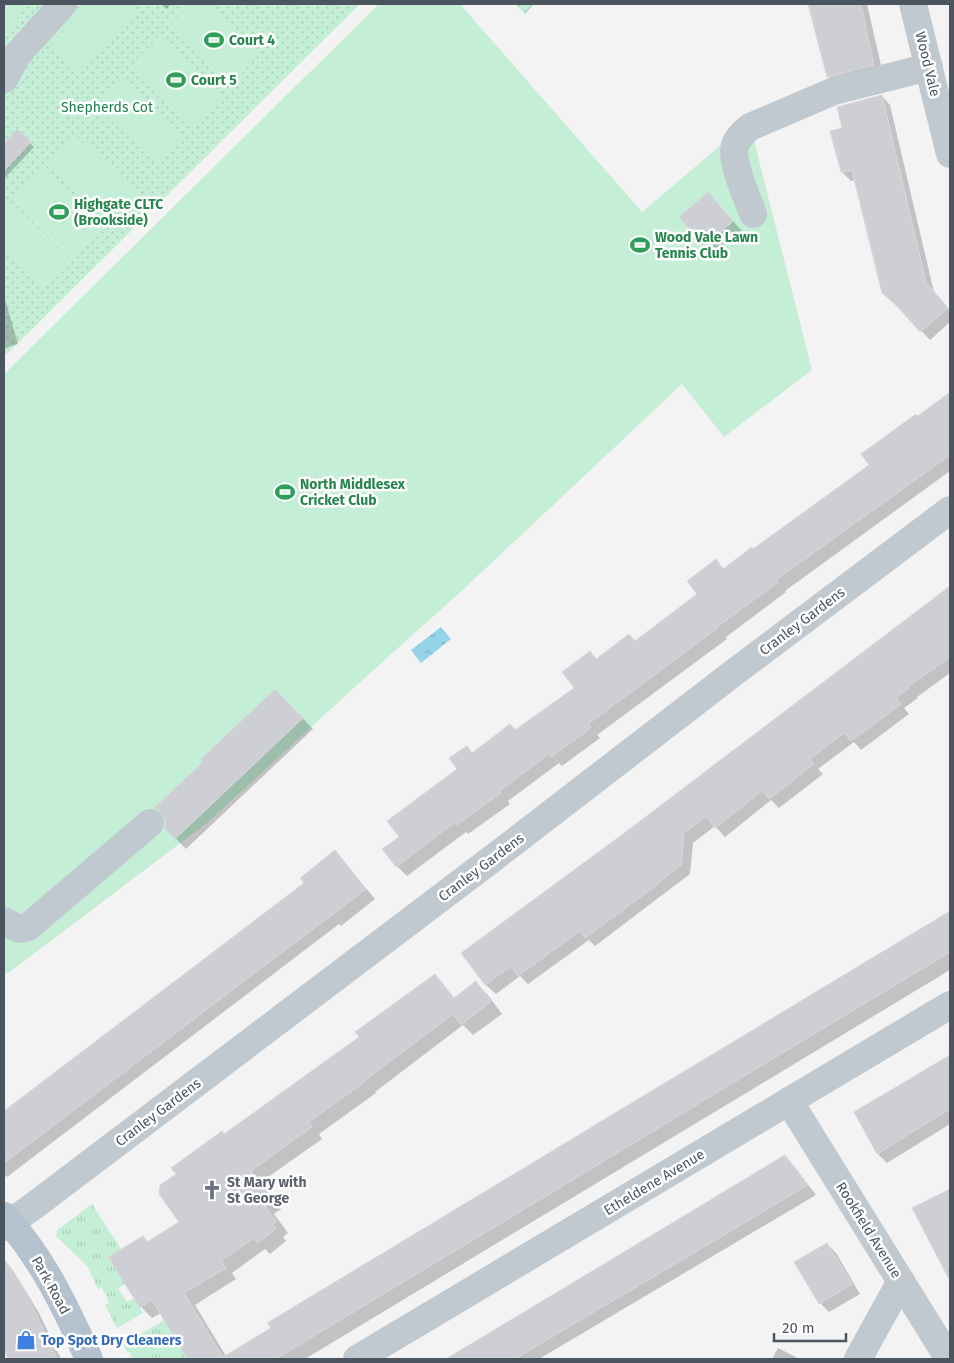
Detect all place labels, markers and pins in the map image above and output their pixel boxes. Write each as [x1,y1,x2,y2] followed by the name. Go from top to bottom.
[203,29,225,51] sports icon: Court 4
[229,32,275,49] place label: Court 4
[165,69,187,91] sports icon: Court 5
[191,72,237,89] place label: Court 5
[74,196,163,229] place label: Highgate CLTC (Brookside)
[48,201,70,223] sports icon: Highgate CLTC (Brookside)
[655,229,758,262] place label: Wood Vale Lawn Tennis Club
[629,234,651,256] sports icon: Wood Vale Lawn Tennis Club
[300,476,406,509] place label: North Middlesex Cricket Club
[274,481,296,503] sports icon: North Middlesex Cricket Club
[227,1174,307,1207] place label: St Mary with St George
[201,1179,223,1201] church icon: St Mary with St George
[15,1329,37,1351] shop icon: Top Spot Dry Cleaners
[41,1332,182,1349] place label: Top Spot Dry Cleaners

